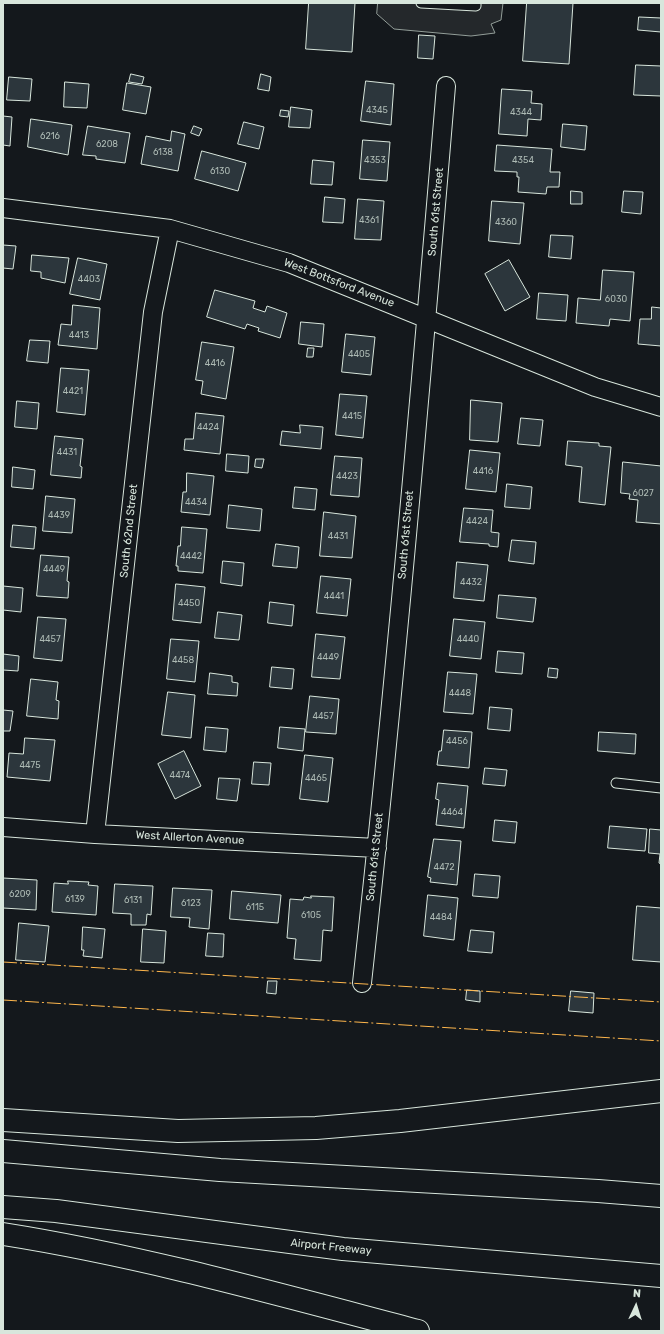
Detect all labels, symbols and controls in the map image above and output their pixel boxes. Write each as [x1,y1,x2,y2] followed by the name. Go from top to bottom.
[366,105,388,115] house number: 4345
[510,107,532,117] house number: 4344
[40,131,60,141] house number: 6216
[96,139,118,149] house number: 6208
[153,147,173,157] house number: 6138
[364,155,386,165] house number: 4353
[512,155,534,165] house number: 4354
[210,166,230,176] house number: 6130
[426,167,446,257] street label: South 61st Street
[359,215,379,225] house number: 4361
[495,217,517,227] house number: 4360
[282,256,396,310] street label: West Bottsford Avenue
[78,274,100,284] house number: 4403
[605,294,627,304] house number: 6030
[69,330,89,340] house number: 4413
[348,349,370,359] house number: 4405
[205,358,225,368] house number: 4416
[63,386,83,396] house number: 4421
[342,411,362,421] house number: 4415
[197,422,219,432] house number: 4424
[57,447,77,457] house number: 4431
[473,466,493,476] house number: 4416
[336,471,358,481] house number: 4423
[118,483,140,579] street label: South 62nd Street
[632,488,654,498] house number: 6027
[396,490,416,580] street label: South 61st Street
[185,497,207,507] house number: 4434
[48,510,70,520] house number: 4439
[466,516,488,526] house number: 4424
[328,531,348,541] house number: 4431
[180,551,202,561] house number: 4442
[43,564,65,574] house number: 4449
[460,577,482,587] house number: 4432
[324,591,344,601] house number: 4441
[178,598,200,608] house number: 4450
[39,634,61,644] house number: 4457
[457,634,479,644] house number: 4440
[317,652,339,662] house number: 4449
[172,655,194,665] house number: 4458
[449,688,471,698] house number: 4448
[312,711,334,721] house number: 4457
[446,736,468,746] house number: 4456
[20,760,40,770] house number: 4475
[170,770,190,780] house number: 4474
[305,773,327,783] house number: 4465
[441,807,463,817] house number: 4464
[364,812,386,902] street label: South 61st Street
[135,829,245,847] street label: West Allerton Avenue
[434,862,454,872] house number: 4472
[9,889,31,899] house number: 6209
[65,894,85,904] house number: 6139
[124,895,142,905] house number: 6131
[181,898,201,908] house number: 6123
[246,902,264,912] house number: 6115
[301,910,321,920] house number: 6105
[430,912,452,922] house number: 4484
[290,1236,372,1258] street label: Airport Freeway
[616,1286,656,1326] north arrow
[632,1287,641,1300] text: N

